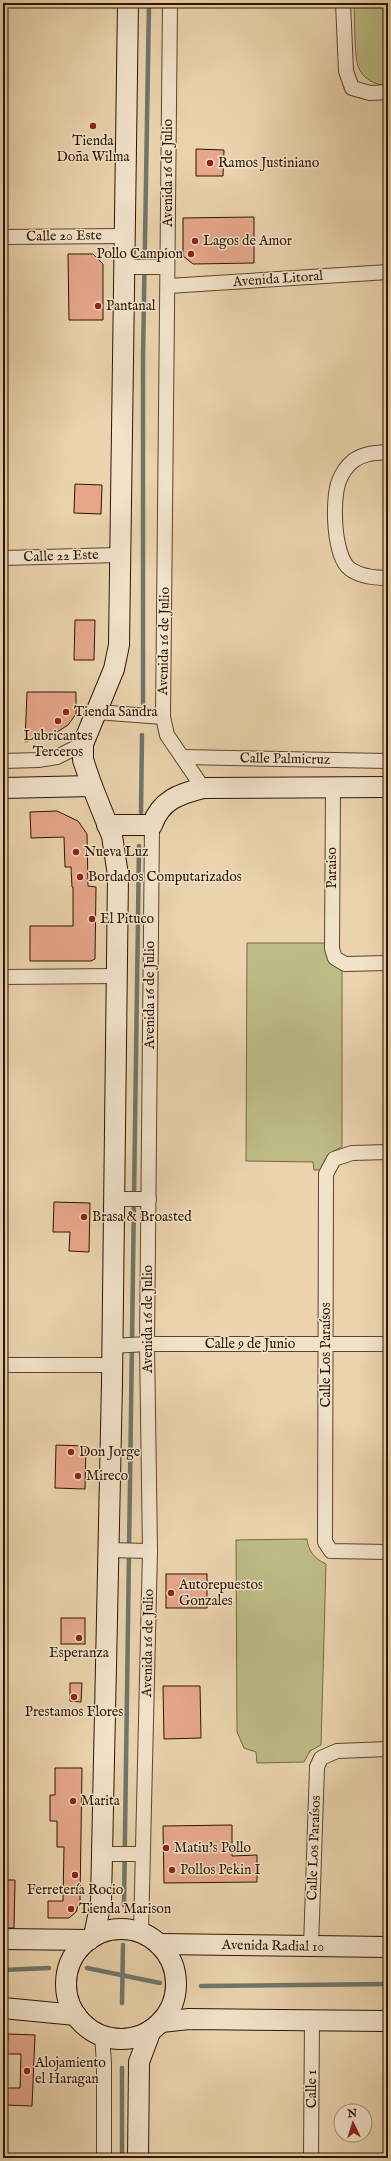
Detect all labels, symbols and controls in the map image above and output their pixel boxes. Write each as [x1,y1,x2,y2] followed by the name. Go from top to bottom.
[159,118,177,228] street label: Avenida 16 de Julio
[88,121,98,131] marker: Tienda Doña Wilma
[56,132,130,166] place label: Tienda Doña Wilma
[218,154,320,172] place label: Ramos Justiniano
[205,158,215,168] marker: Ramos Justiniano
[26,226,102,246] street label: Calle 20 Este
[203,232,292,250] place label: Lagos de Amor
[190,236,200,246] marker: Lagos de Amor
[96,245,184,263] place label: Pollo Campion
[186,249,196,259] marker: Pollo Campion
[231,267,324,291] street label: Avenida Litoral
[106,297,156,315] place label: Pantanal
[93,301,103,311] marker: Pantanal
[23,546,99,566] street label: Calle 22 Este
[154,586,174,696] street label: Avenida 16 de Julio
[74,703,159,721] place label: Tienda Sandra
[61,707,71,717] marker: Tienda Sandra
[53,716,63,726] marker: Lubricantes Terceros
[23,727,93,761] place label: Lubricantes Terceros
[240,749,331,769] street label: Calle Palmicruz
[84,843,149,861] place label: Nueva Luz
[71,847,81,857] marker: Nueva Luz
[323,847,341,889] street label: Paraiso
[88,868,242,886] place label: Bordados Computarizados
[75,872,85,882] marker: Bordados Computarizados
[100,910,154,928] place label: El Pituco
[87,914,97,924] marker: El Pituco
[141,940,159,1050] street label: Avenida 16 de Julio
[92,1208,192,1226] place label: Brasa & Broasted
[79,1212,89,1222] marker: Brasa & Broasted
[139,1264,157,1374] street label: Avenida 16 de Julio
[317,1302,335,1408] street label: Calle Los Paraísos
[205,1335,296,1353] street label: Calle 9 de Junio
[79,1443,141,1461] place label: Don Jorge
[66,1447,76,1457] marker: Don Jorge
[86,1467,128,1485] place label: Mireco
[73,1471,83,1481] marker: Mireco
[178,1576,263,1610] place label: Autorepuestos Gonzales
[138,1588,158,1698] street label: Avenida 16 de Julio
[166,1588,176,1598] marker: Autorepuestos Gonzales
[74,1633,84,1643] marker: Esperanza
[49,1644,110,1662] place label: Esperanza
[69,1692,79,1702] marker: Prestamos Flores
[25,1703,123,1721] place label: Prestamos Flores
[81,1792,121,1810] place label: Marita
[303,1795,325,1901] street label: Calle Los Paraísos
[68,1796,78,1806] marker: Marita
[174,1839,252,1857] place label: Matiu's Pollo
[161,1843,171,1853] marker: Matiu's Pollo
[180,1861,261,1879] place label: Pollos Pekin I
[167,1865,177,1875] marker: Pollos Pekin I
[70,1870,80,1880] marker: Ferretería Rocio
[27,1881,124,1899] place label: Ferretería Rocio
[79,1900,172,1918] place label: Tienda Marison
[66,1904,76,1914] marker: Tienda Marison
[221,1936,324,1956] street label: Avenida Radial 10
[34,2054,106,2088] place label: Alojamiento el Haragan
[22,2066,32,2076] marker: Alojamiento el Haragan
[303,2070,321,2108] street label: Calle 1
[333,2103,373,2143] north arrow
[346,2107,358,2121] text: N

